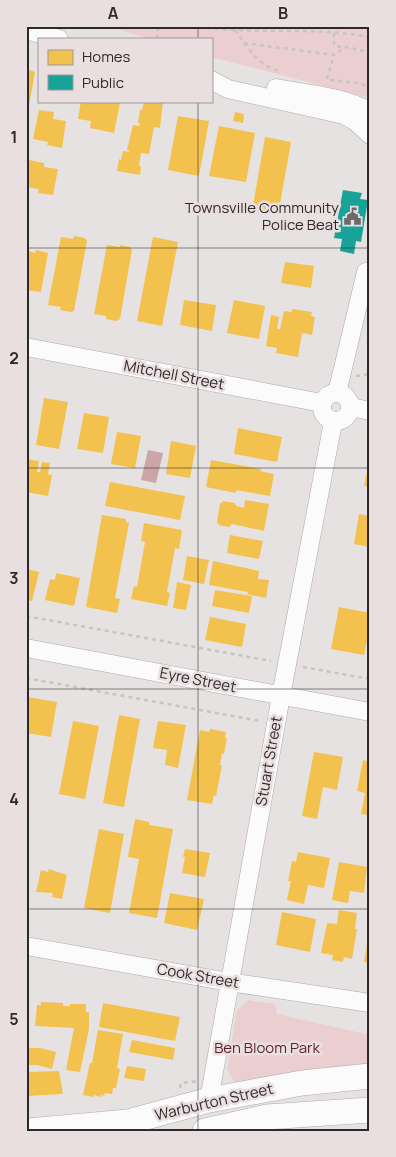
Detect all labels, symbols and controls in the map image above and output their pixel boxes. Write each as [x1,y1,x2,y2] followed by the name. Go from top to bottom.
[108,2,119,24] text: A
[278,2,288,24] text: B
[38,38,212,102] legend
[82,46,131,67] text: Homes
[82,72,124,93] text: Public
[10,126,18,148] text: 1
[185,197,339,235] place label: Townsville Community Police Beat
[343,207,363,227] public building icon: Townsville Community Police Beat
[9,347,19,369] text: 2
[122,354,226,395] street label: Mitchell Street
[9,567,19,589] text: 3
[158,662,238,697] street label: Eyre Street
[250,714,287,808] street label: Stuart Street
[9,788,19,810] text: 4
[155,958,241,993] street label: Cook Street
[9,1008,19,1030] text: 5
[214,1037,320,1058] park label: Ben Bloom Park
[153,1078,275,1125] street label: Warburton Street

